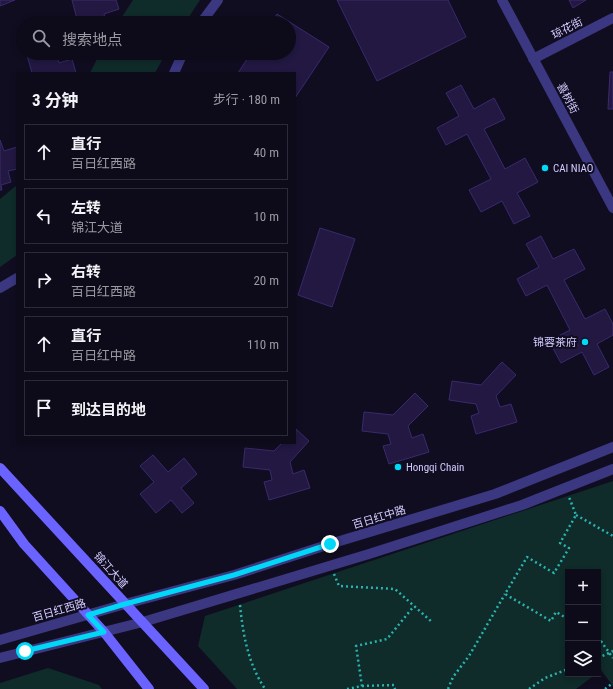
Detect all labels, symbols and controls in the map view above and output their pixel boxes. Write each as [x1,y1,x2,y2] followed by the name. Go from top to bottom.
[550,15,585,42] street label: 琼花街
[16,16,296,60] search box
[30,27,52,49] icon: search
[62,31,122,49] text: 搜索地点
[554,81,581,116] street label: 喜树街
[32,90,79,110] text: 3 分钟
[213,92,280,107] text: 步行 · 180 m
[71,135,101,153] text: 直行
[33,141,55,163] icon: ahead
[253,145,279,160] text: 40 m
[71,156,136,171] text: 百日红西路
[553,162,593,175] place label: CAI NIAO
[540,163,550,173] marker: CAI NIAO
[71,199,101,217] text: 左转
[33,205,55,227] icon: left
[253,209,279,224] text: 10 m
[71,220,123,235] text: 锦江大道
[71,263,101,281] text: 右转
[33,269,55,291] icon: right
[253,273,279,288] text: 20 m
[71,284,136,299] text: 百日红西路
[71,327,101,345] text: 直行
[33,333,55,355] icon: ahead
[533,336,577,349] place label: 锦蓉茶府
[247,337,279,352] text: 110 m
[580,337,590,347] marker: 锦蓉茶府
[71,348,136,363] text: 百日红中路
[33,397,55,419] icon: arrive
[71,401,146,419] text: 到达目的地
[406,461,464,474] place label: Hongqi Chain
[393,462,403,472] marker: Hongqi Chain
[351,503,407,532] street label: 百日红中路
[321,535,339,553] route end
[91,550,130,591] street label: 锦江大道
[565,569,601,677] map controls
[565,569,601,605] button: +
[31,597,87,624] street label: 百日红西路
[565,605,601,641] button: −
[565,641,601,677] button: layers
[16,642,34,660] route start

